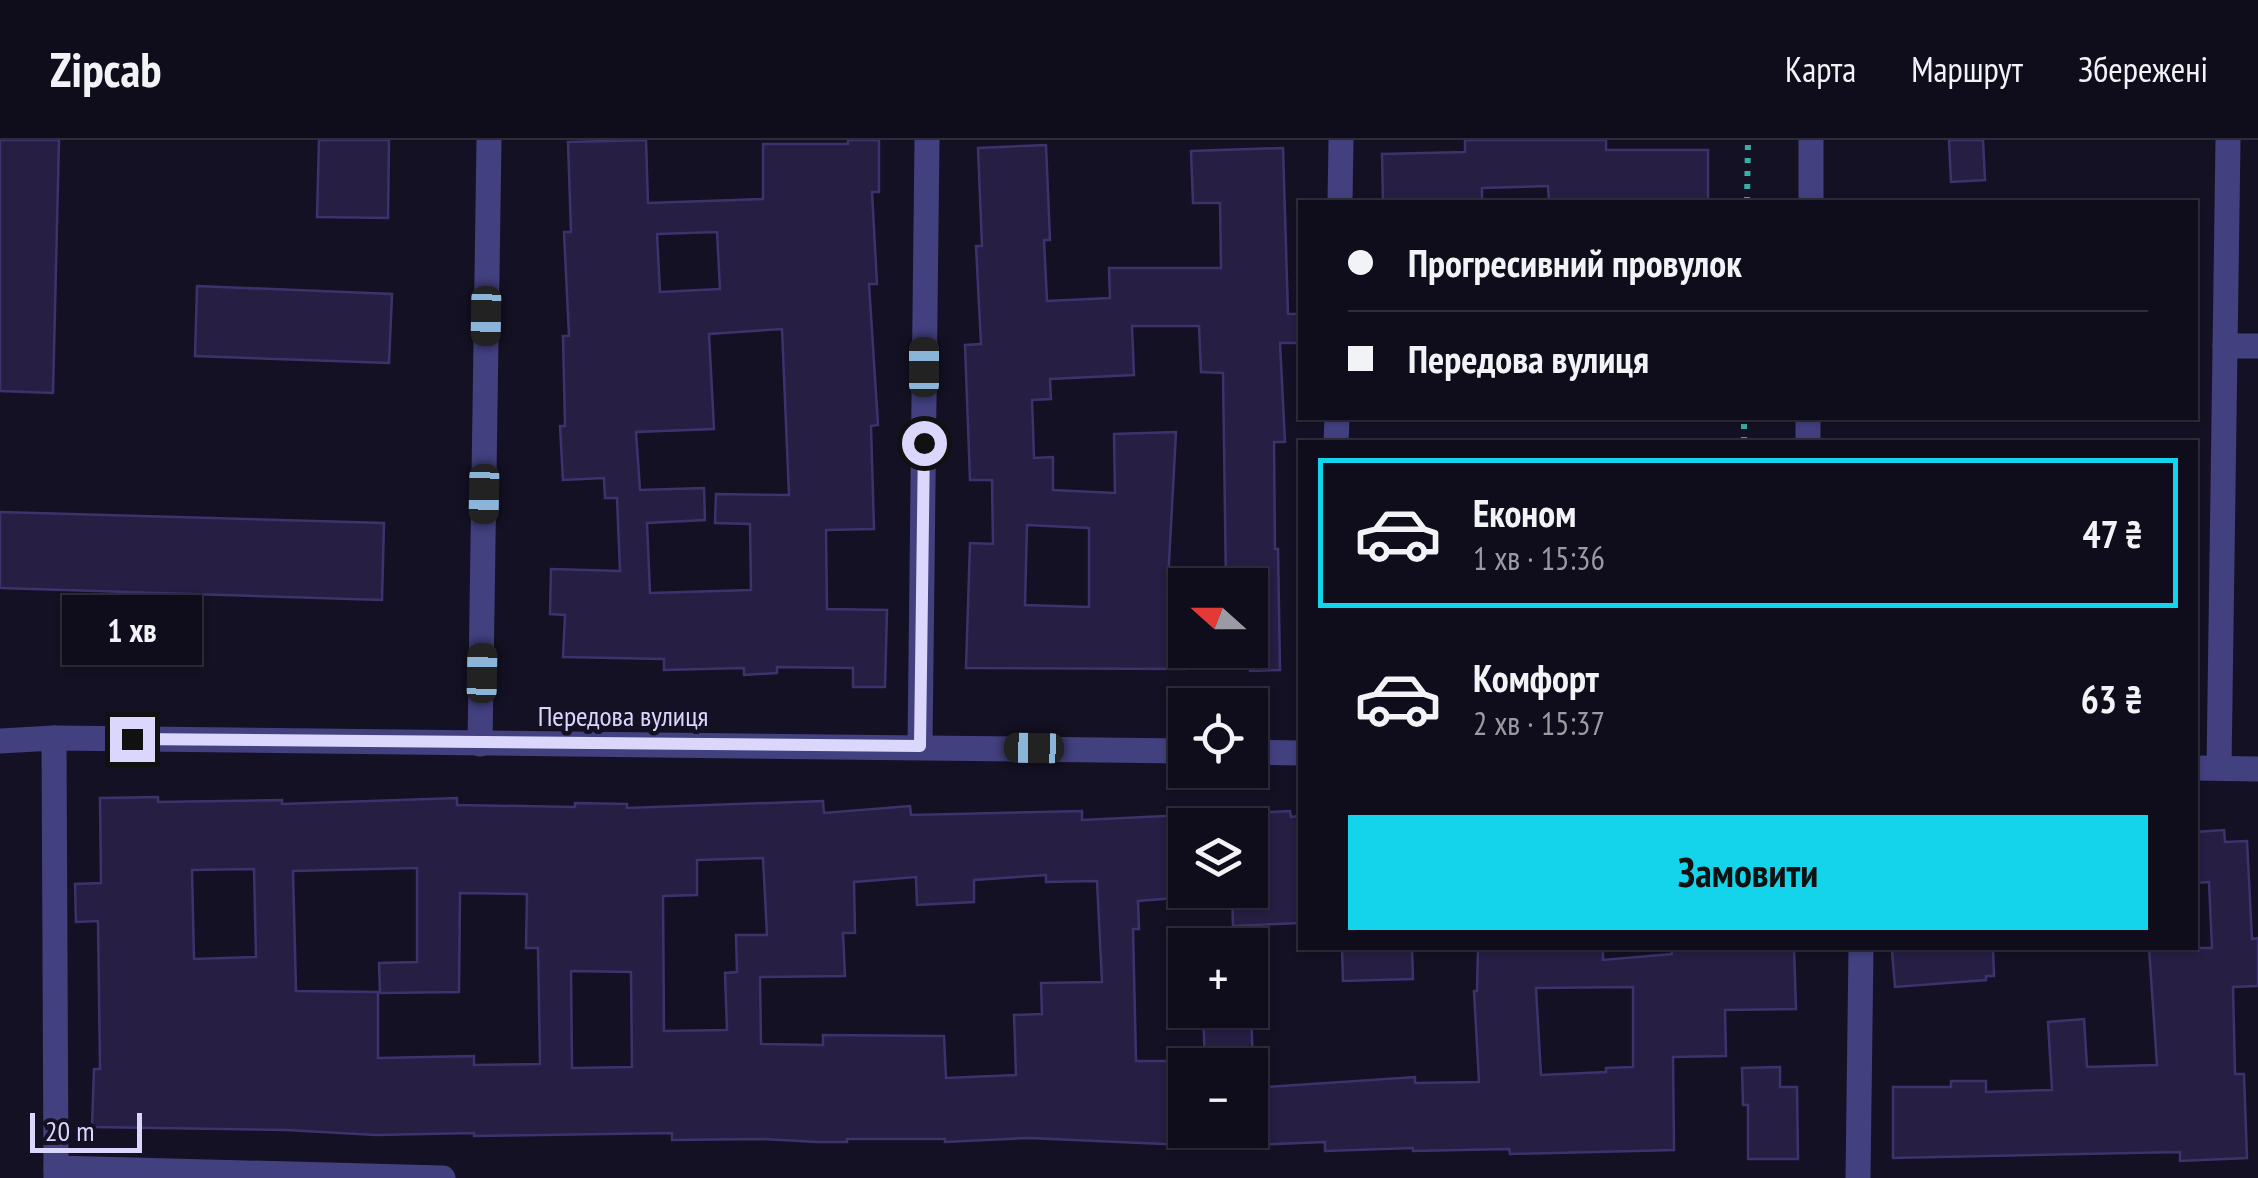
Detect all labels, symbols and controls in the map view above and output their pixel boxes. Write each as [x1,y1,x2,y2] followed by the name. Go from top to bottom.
[50,38,162,100] text: Zipcab
[1785,46,1856,92] text: Карта
[1911,46,2023,92] text: Маршрут
[2078,46,2208,92] text: Збережені
[1408,238,1742,287] text: Прогресивний провулок
[470,286,502,346] car
[1408,334,1649,383] text: Передова вулиця
[909,337,939,397] car
[902,421,947,466] route start
[468,464,500,524] car
[1353,488,1443,578] icon: car
[1473,488,1576,537] text: Економ
[2082,509,2143,558] text: 47 ₴
[1473,537,1605,579] text: 1 хв · 15:36
[1168,568,1268,668] north arrow
[1168,568,1268,1148] map controls
[62,594,202,664] callout: 1 хв
[107,609,157,651] text: 1 хв
[466,643,498,703] car
[1353,653,1443,743] icon: car
[1473,653,1599,702] text: Комфорт
[2081,674,2143,723] text: 63 ₴
[1168,688,1268,788] button: locate
[538,697,708,734] street label: Передова вулиця
[1473,702,1605,744] text: 2 хв · 15:37
[110,717,155,762] route end
[1004,732,1064,764] car
[1168,808,1268,908] button: layers
[1348,815,2148,930] button: Замовити
[1168,928,1268,1028] button: +
[1168,1048,1268,1148] button: −
[30,1108,142,1152] scale bar
[45,1112,94,1149] text: 20 m

